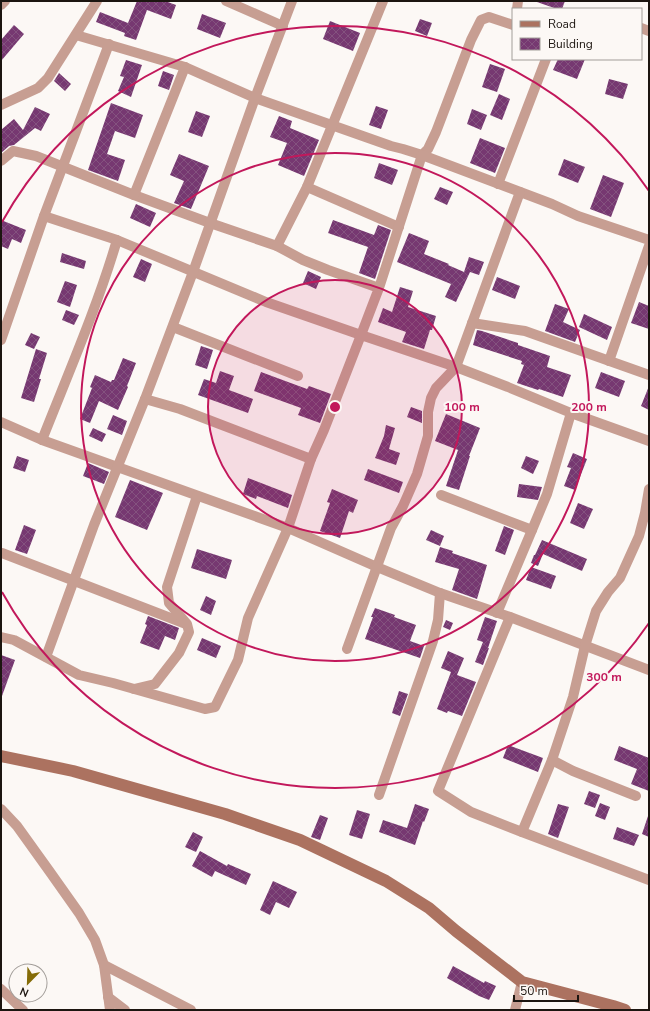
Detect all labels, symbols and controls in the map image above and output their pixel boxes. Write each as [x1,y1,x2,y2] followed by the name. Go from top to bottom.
[512,8,642,60] legend
[548,16,576,32] text: Road
[548,36,593,52] text: Building
[444,399,480,415] text: 100 m
[571,399,607,415] text: 200 m
[328,400,342,414] centre of rings
[586,669,622,685] text: 300 m
[8,963,48,1003] north arrow
[514,977,578,1003] scale bar
[18,983,31,1000] text: N
[520,983,548,999] text: 50 m

